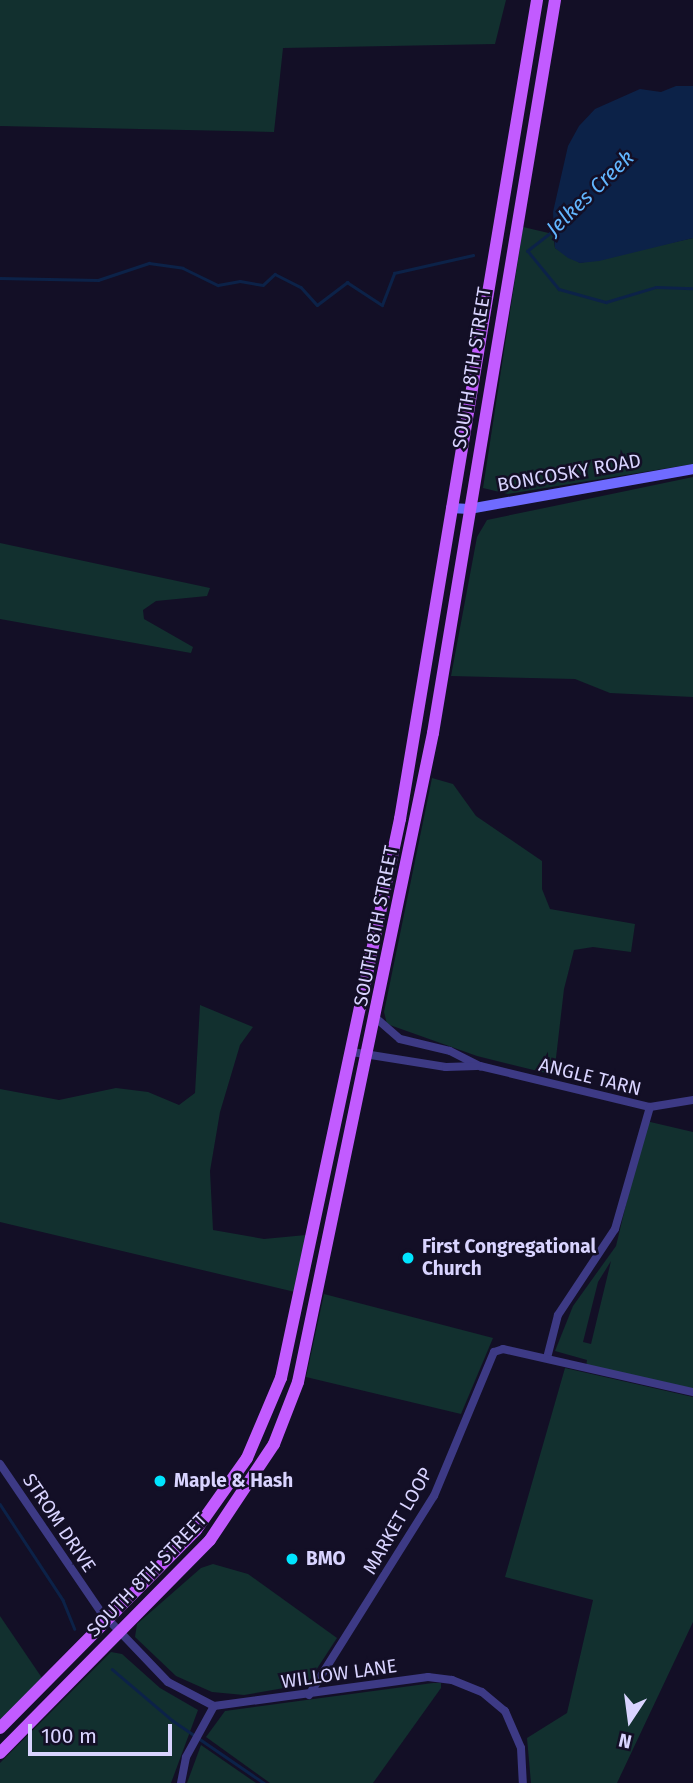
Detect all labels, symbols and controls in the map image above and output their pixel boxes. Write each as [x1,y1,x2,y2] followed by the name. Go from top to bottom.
[541,145,639,241] water label: Jelkes Creek
[448,286,496,450] street label: SOUTH 8TH STREET
[495,449,643,497] street label: BONCOSKY ROAD
[349,844,403,1008] street label: SOUTH 8TH STREET
[536,1053,644,1101] street label: ANGLE TARN
[422,1236,596,1280] place label: First Congregational Church
[400,1250,416,1266] marker: First Congregational Church
[358,1464,438,1578] street label: MARKET LOOP
[18,1469,100,1577] street label: STROM DRIVE
[174,1470,293,1492] place label: Maple & Hash
[152,1473,168,1489] marker: Maple & Hash
[82,1508,212,1642] street label: SOUTH 8TH STREET
[306,1548,346,1570] place label: BMO
[284,1551,300,1567] marker: BMO
[280,1655,398,1693] street label: WILLOW LANE
[595,1685,665,1755] north arrow
[32,1710,175,1754] scale bar
[41,1723,97,1749] text: 100 m
[616,1728,634,1754] text: N

